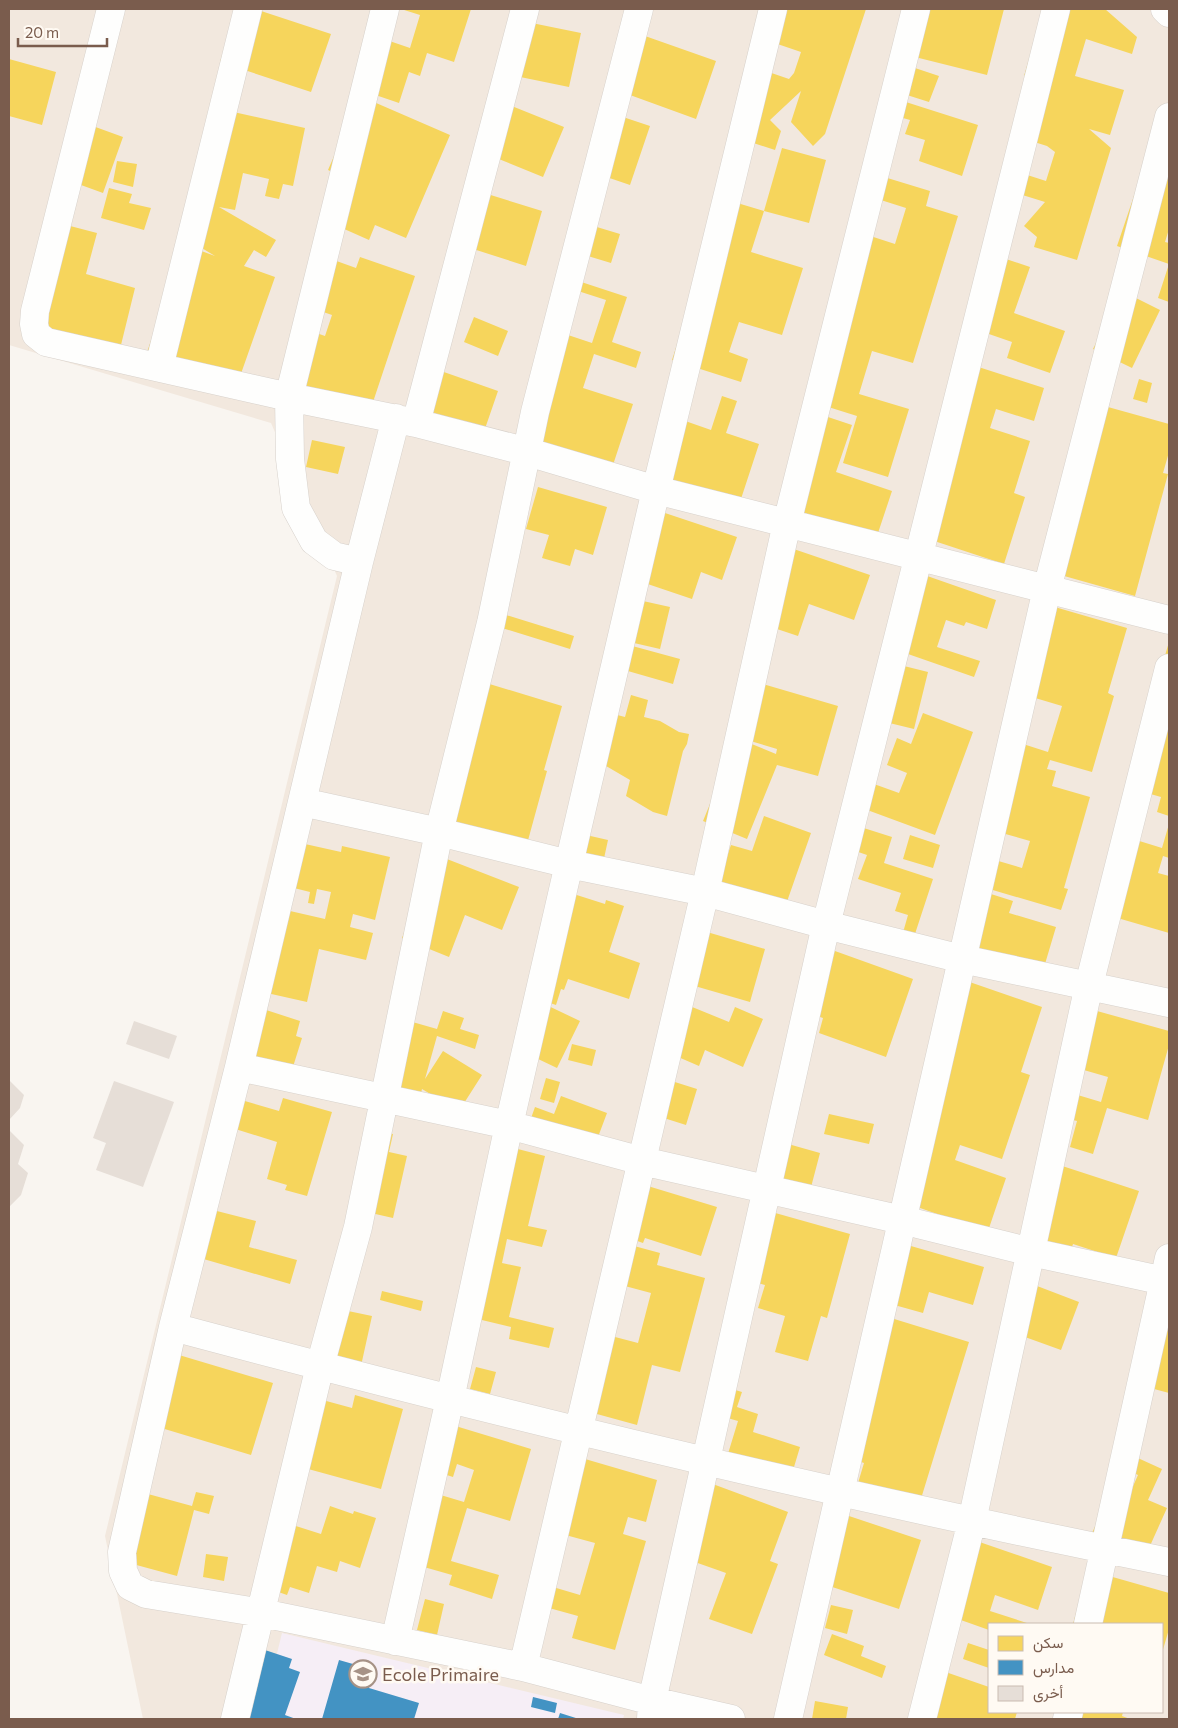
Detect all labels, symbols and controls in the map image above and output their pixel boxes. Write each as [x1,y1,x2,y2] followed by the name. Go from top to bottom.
[18,15,106,47] scale bar
[25,23,59,41] text: 20 m
[988,1623,1163,1713] legend
[1033,1633,1063,1653] text: سكن
[1033,1658,1074,1678] text: مدارس
[348,1659,378,1689] school or university icon: Ecole Primaire
[382,1663,499,1685] place label: Ecole Primaire
[1033,1683,1063,1703] text: أخرى

